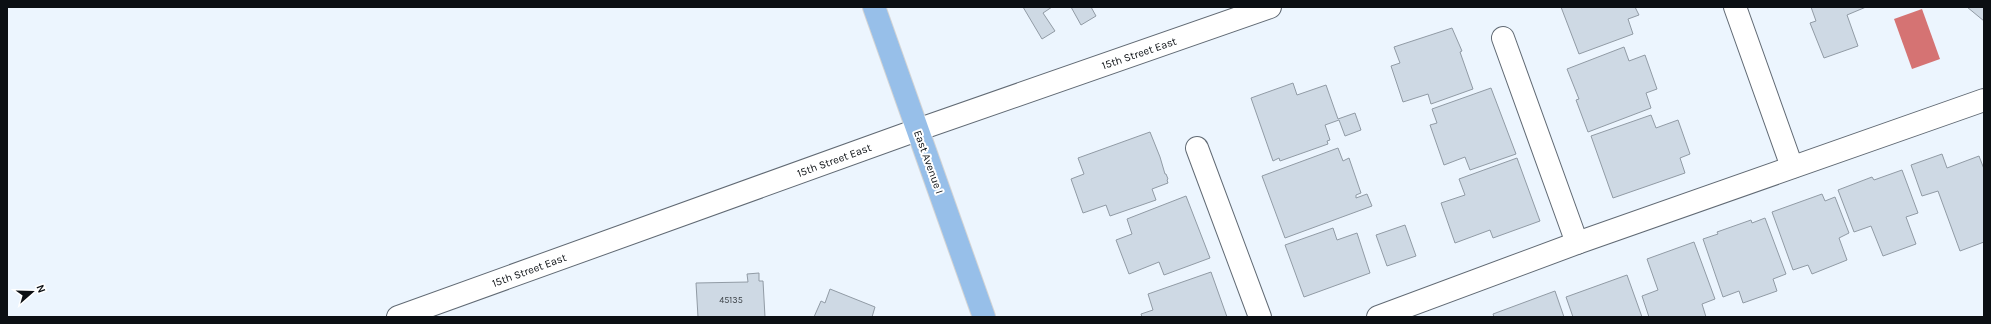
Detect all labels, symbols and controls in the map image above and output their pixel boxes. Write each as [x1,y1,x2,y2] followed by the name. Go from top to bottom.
[1100,35,1178,72] street label: 15th Street East
[911,129,946,196] street label: East Avenue I
[795,141,873,180] street label: 15th Street East
[490,251,568,290] street label: 15th Street East
[12,272,52,312] north arrow
[33,283,48,295] text: N
[719,295,743,305] house number: 45135

